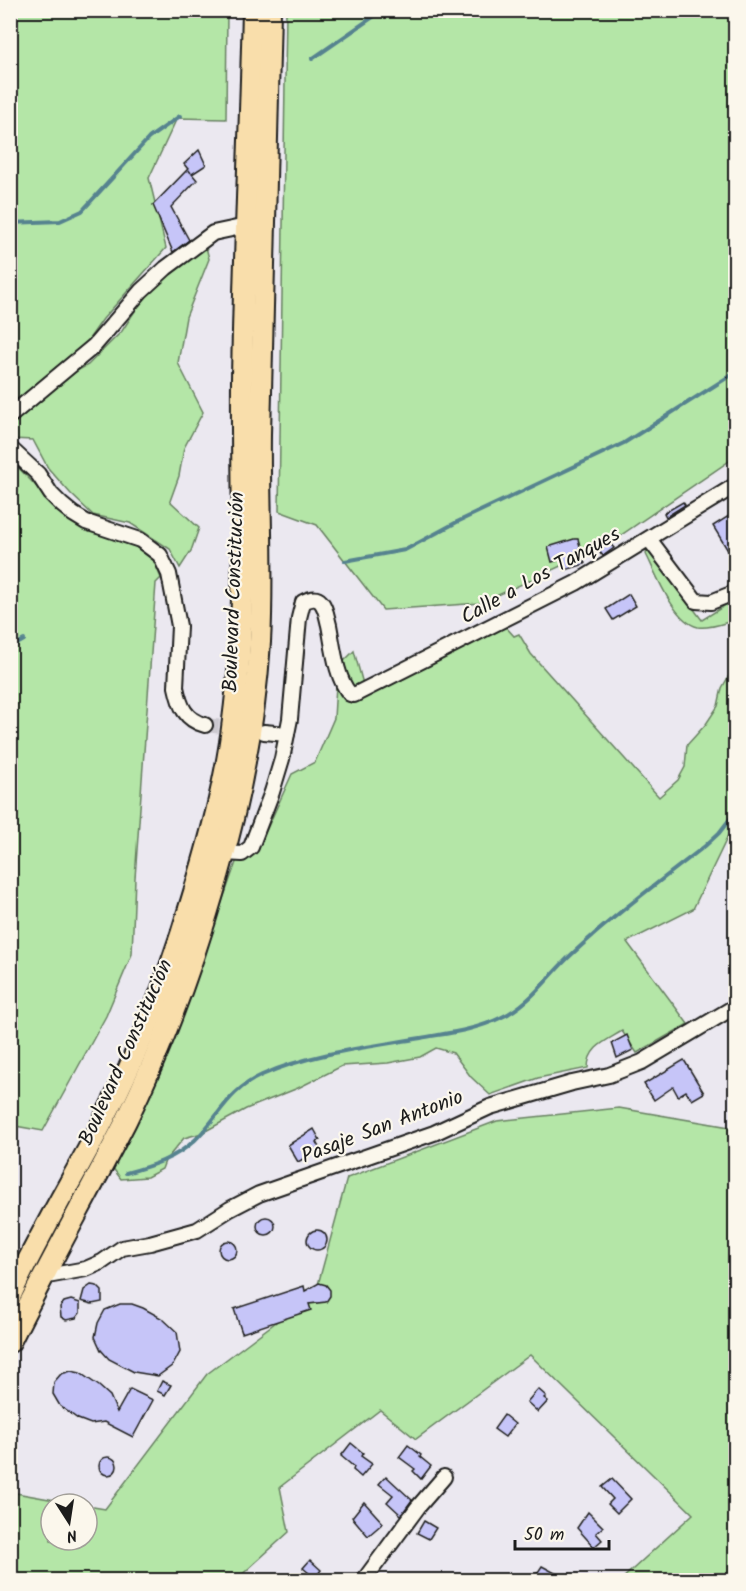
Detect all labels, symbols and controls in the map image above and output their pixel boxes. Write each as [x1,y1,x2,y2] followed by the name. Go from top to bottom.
[215,491,254,693] street label: Boulevard Constitución
[455,519,627,634] street label: Calle a Los Tanques
[70,954,182,1151] street label: Boulevard Constitución
[297,1081,468,1173] street label: Pasaje San Antonio
[39,1492,99,1552] north arrow
[515,1513,610,1551] scale bar
[524,1521,564,1550] text: 50 m
[64,1522,79,1548] text: N

